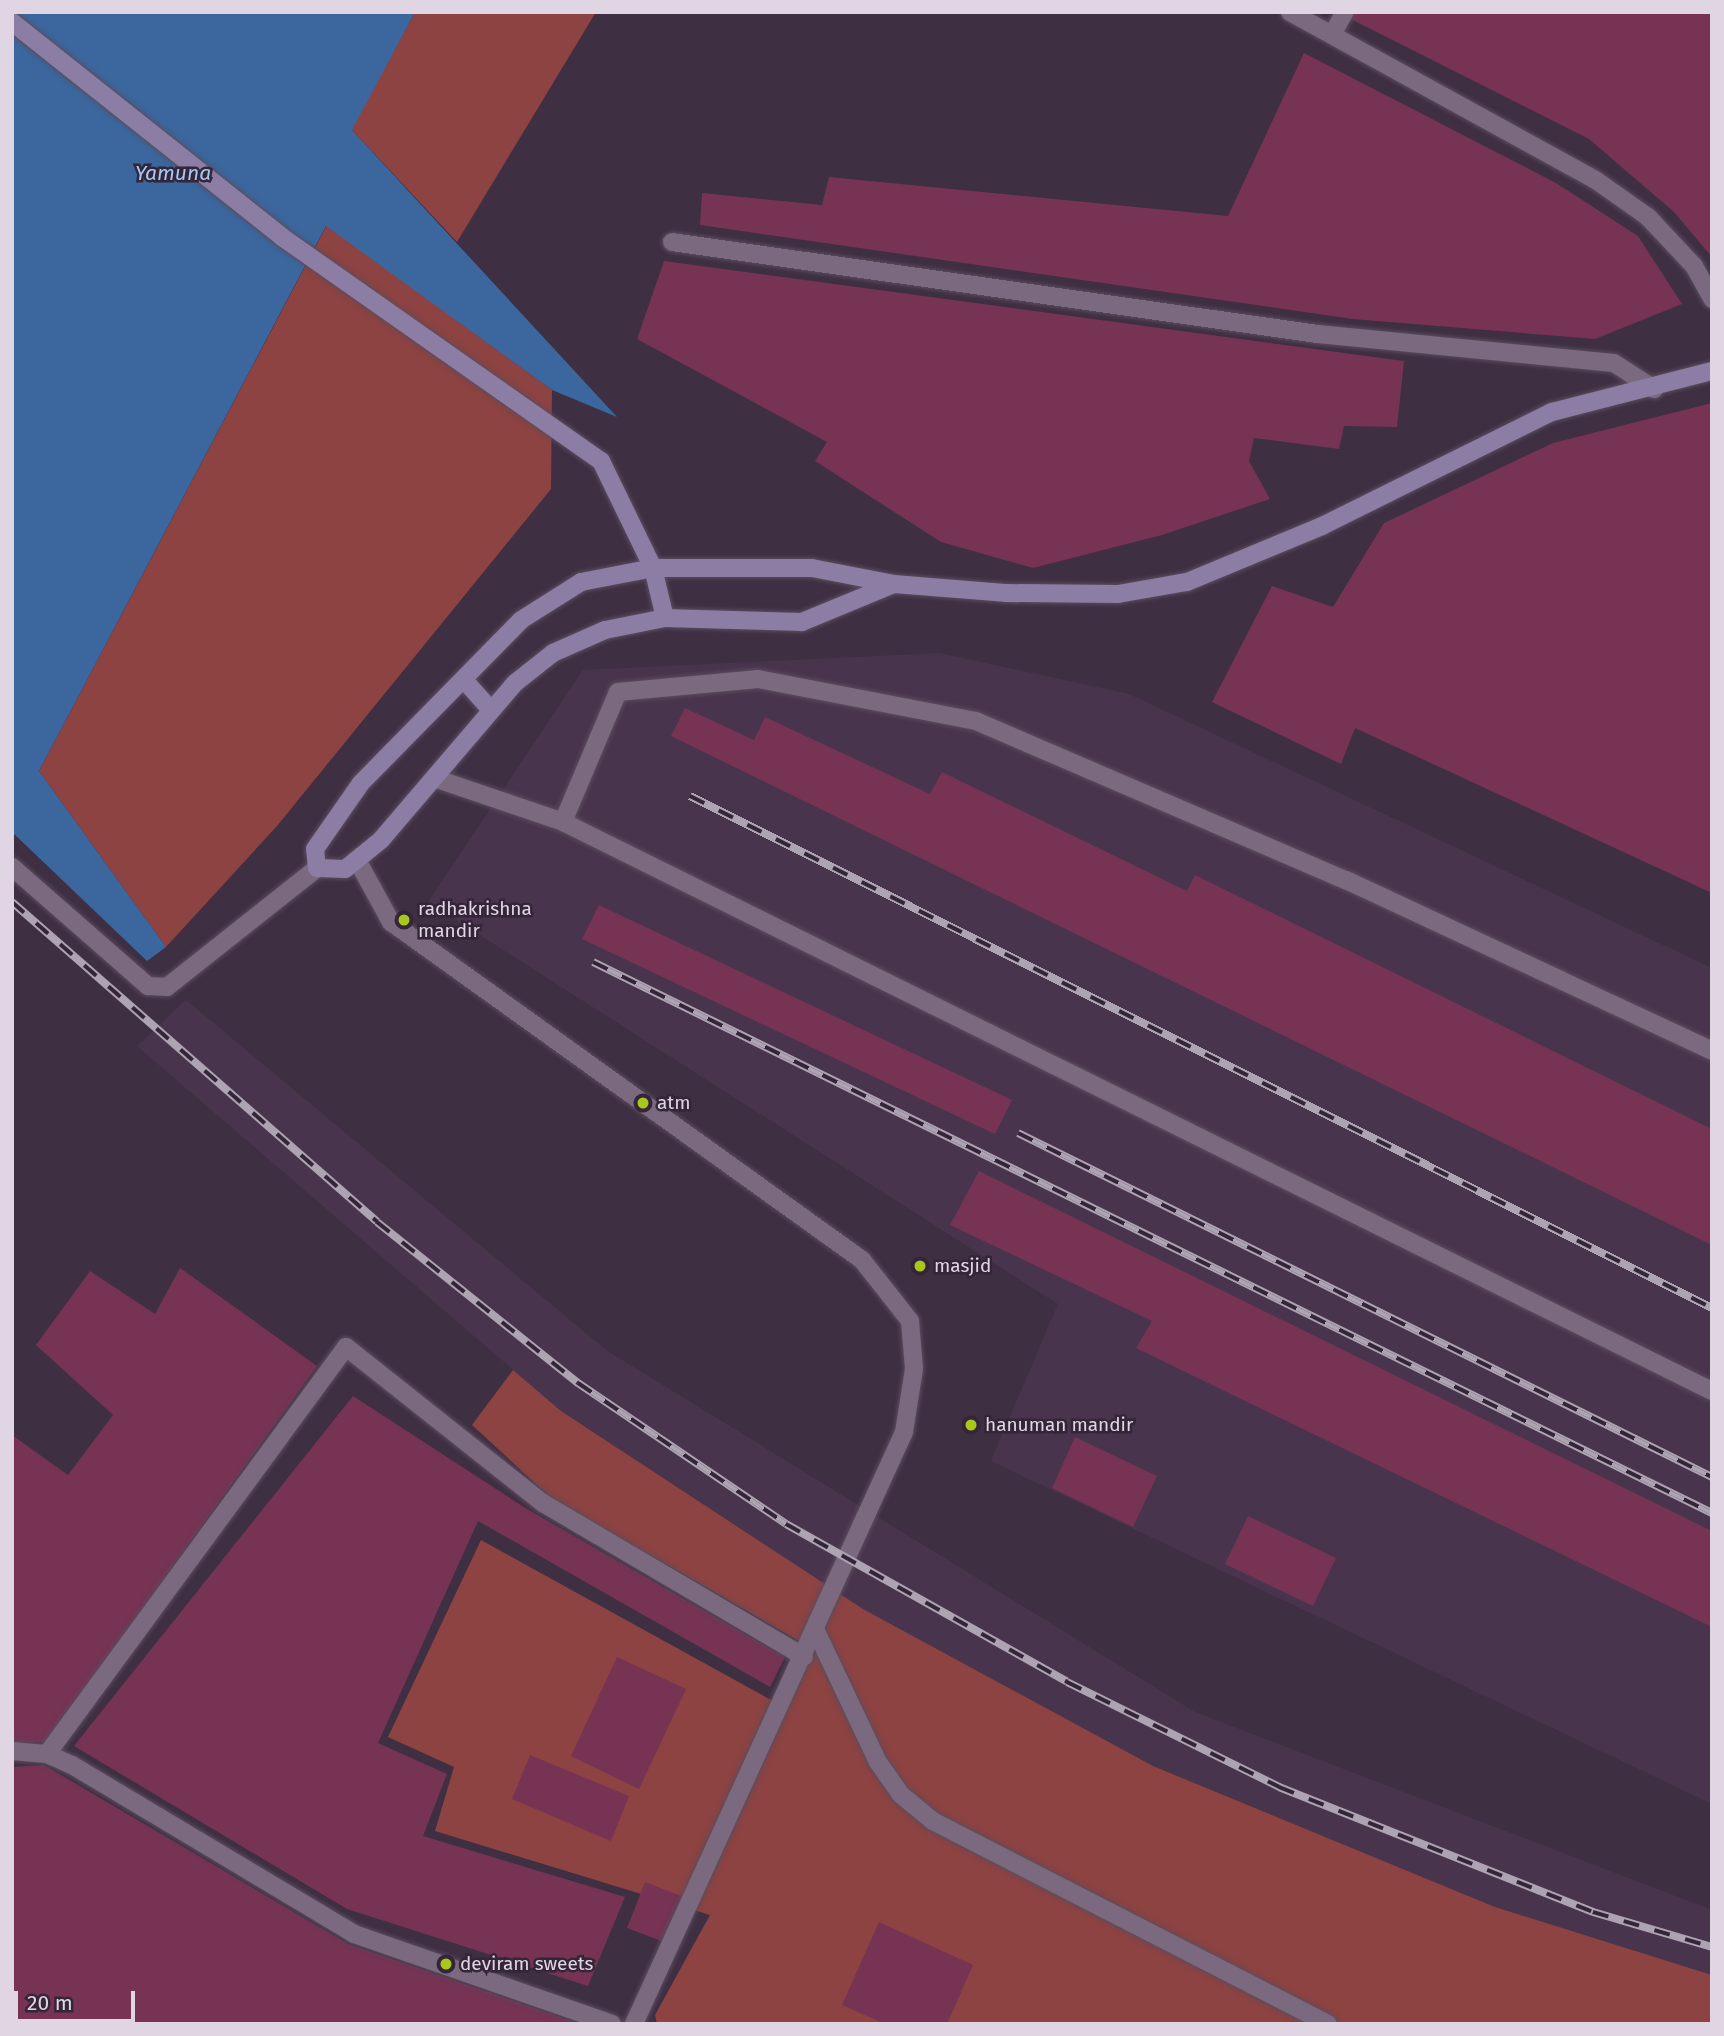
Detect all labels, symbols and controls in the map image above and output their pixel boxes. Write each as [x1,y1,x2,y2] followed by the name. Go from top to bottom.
[135,160,211,186] water label: Yamuna
[418,898,532,942] place label: radhakrishna mandir
[396,912,412,928] marker: radhakrishna mandir
[657,1092,690,1114] place label: atm
[635,1095,651,1111] marker: atm
[934,1255,991,1277] place label: masjid
[912,1258,928,1274] marker: masjid
[985,1414,1133,1436] place label: hanuman mandir
[963,1417,979,1433] marker: hanuman mandir
[460,1953,593,1975] place label: deviram sweets
[438,1956,454,1972] marker: deviram sweets
[18,1976,138,2020] scale bar
[27,1990,73,2016] text: 20 m

